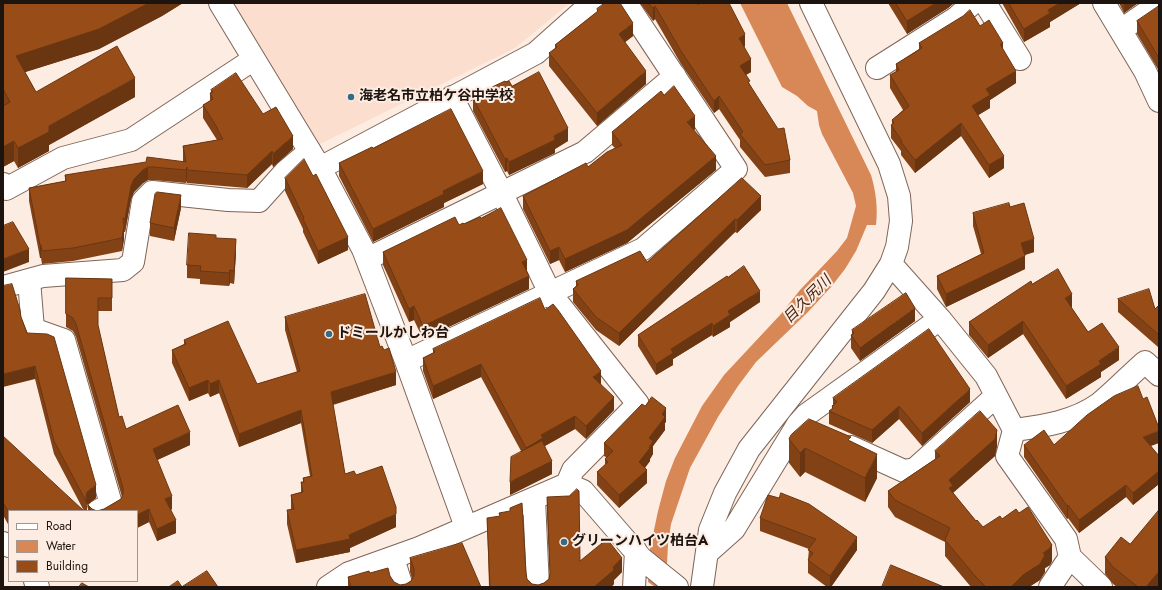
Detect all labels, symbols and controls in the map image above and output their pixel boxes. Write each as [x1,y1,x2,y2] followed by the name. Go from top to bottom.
[359,89,513,105] place label: 海老名市立柏ケ谷中学校
[346,92,356,102] marker: 海老名市立柏ケ谷中学校
[780,272,836,328] water label: 目久尻川
[337,326,449,342] place label: ドミールかしわ台
[324,329,334,339] marker: ドミールかしわ台
[8,510,138,582] legend
[46,517,72,535] text: Road
[572,534,708,550] place label: グリーンハイツ柏台A
[46,537,76,555] text: Water
[559,537,569,547] marker: グリーンハイツ柏台A
[46,557,88,575] text: Building

